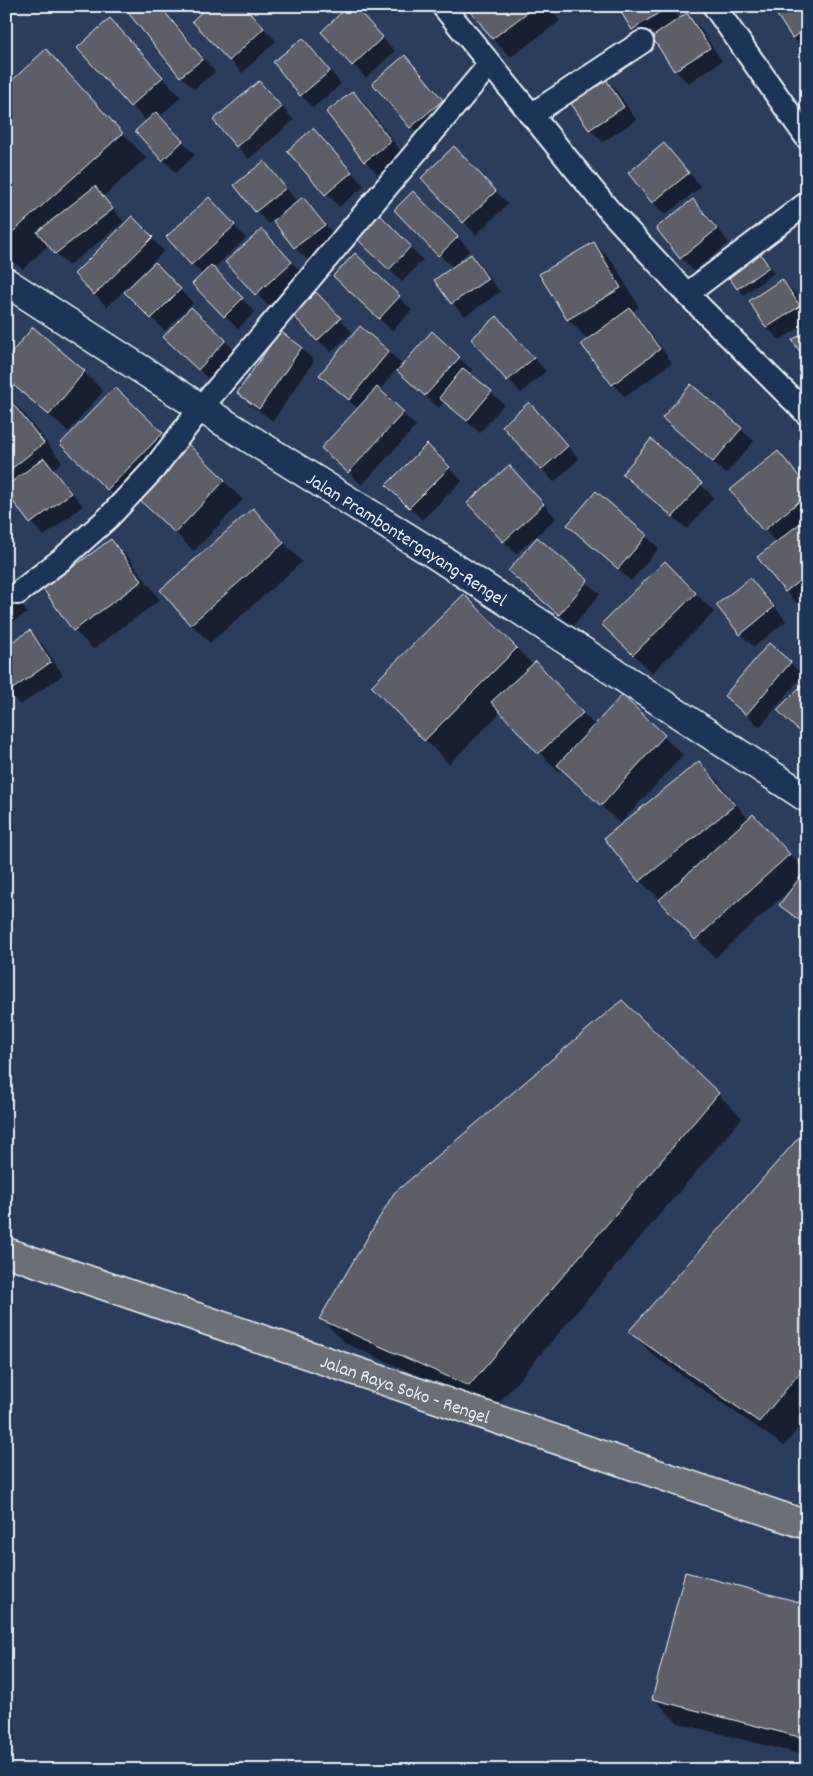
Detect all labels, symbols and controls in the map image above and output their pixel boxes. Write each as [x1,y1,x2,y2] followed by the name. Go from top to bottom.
[300,467,511,615] street label: Jalan Prambontergayang-Rengel
[316,1350,493,1433] street label: Jalan Raya Soko - Rengel

